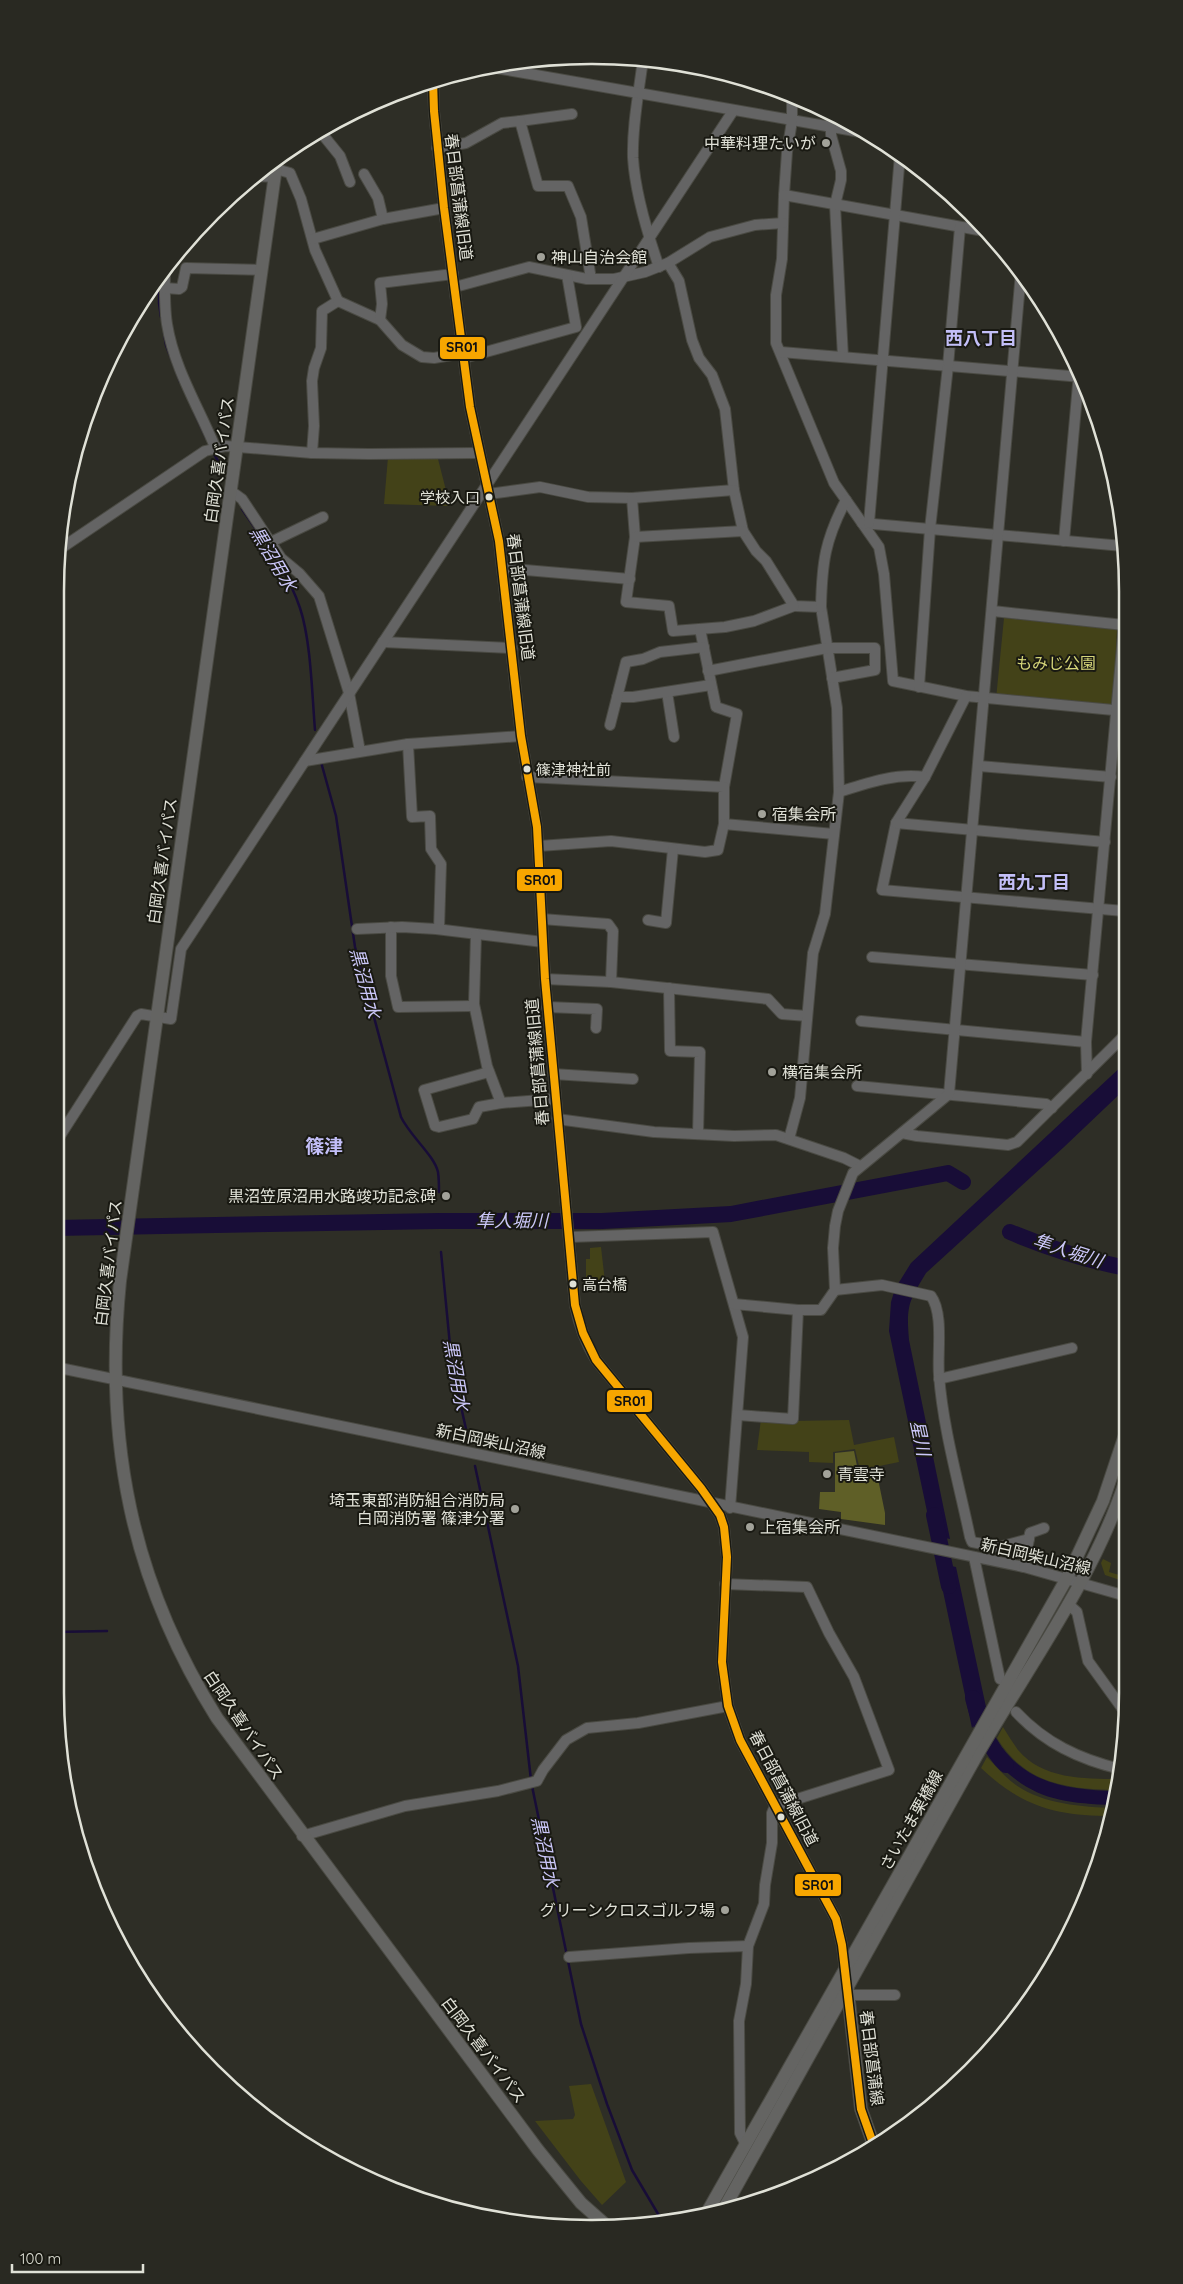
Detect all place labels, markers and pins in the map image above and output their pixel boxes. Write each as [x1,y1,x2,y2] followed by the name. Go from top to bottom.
[704,133,816,153] place label: 中華料理たいが
[820,137,832,149] marker: 中華料理たいが
[551,247,647,267] place label: 神山自治会館
[535,251,547,263] marker: 神山自治会館
[420,488,480,507] place label: 学校入口
[484,492,494,502] marker: 学校入口
[536,760,611,779] place label: 篠津神社前
[522,764,532,774] marker: 篠津神社前
[772,804,836,824] place label: 宿集会所
[756,808,768,820] marker: 宿集会所
[782,1062,862,1082] place label: 横宿集会所
[766,1066,778,1078] marker: 横宿集会所
[228,1186,436,1206] place label: 黒沼笠原沼用水路竣功記念碑
[440,1190,452,1202] marker: 黒沼笠原沼用水路竣功記念碑
[582,1275,627,1294] place label: 高台橋
[568,1279,578,1289] marker: 高台橋
[837,1464,885,1484] place label: 青雲寺
[821,1468,833,1480] marker: 青雲寺
[329,1490,505,1528] place label: 埼玉東部消防組合消防局 白岡消防署 篠津分署
[509,1503,521,1515] marker: 埼玉東部消防組合消防局 白岡消防署 篠津分署
[760,1517,840,1537] place label: 上宿集会所
[744,1521,756,1533] marker: 上宿集会所
[776,1812,786,1822] unlabelled marker
[540,1900,715,1920] place label: グリーンクロスゴルフ場
[719,1904,731,1916] marker: グリーンクロスゴルフ場

